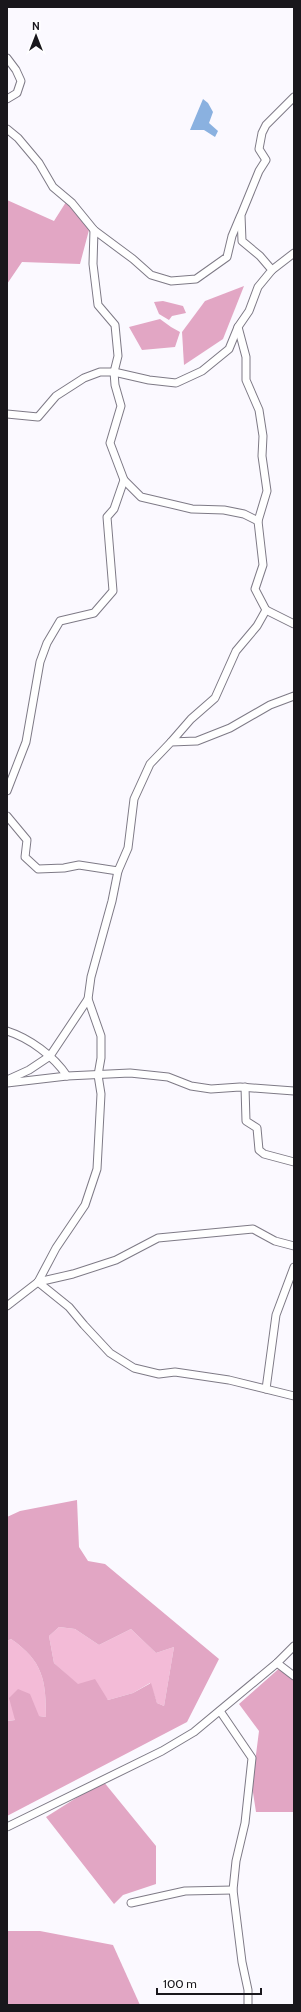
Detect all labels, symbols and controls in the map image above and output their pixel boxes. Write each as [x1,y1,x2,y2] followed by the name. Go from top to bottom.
[16,16,56,56] north arrow
[32,19,40,33] text: N
[157,1970,261,1996] scale bar
[163,1976,197,1991] text: 100 m

